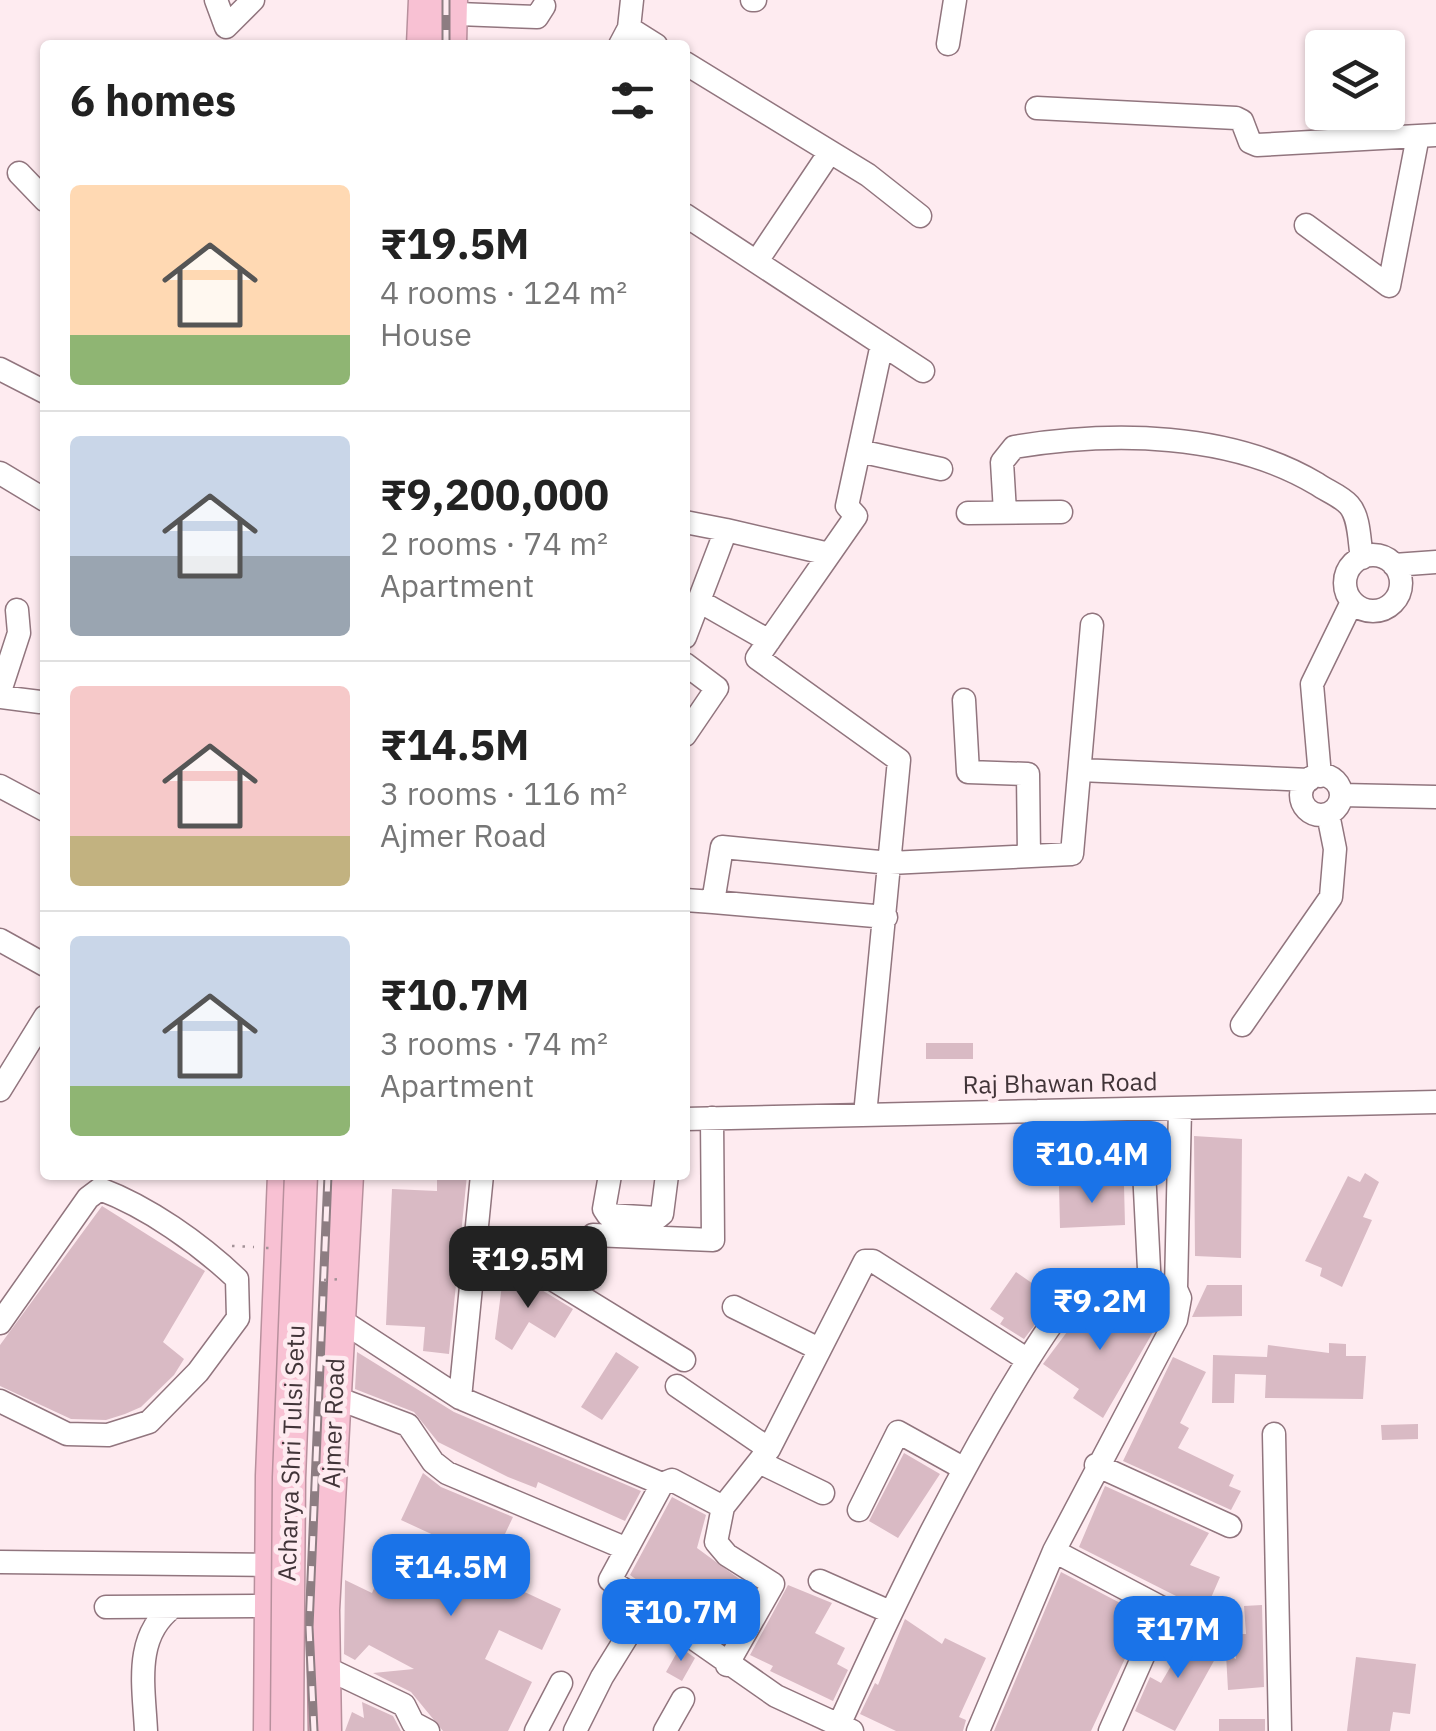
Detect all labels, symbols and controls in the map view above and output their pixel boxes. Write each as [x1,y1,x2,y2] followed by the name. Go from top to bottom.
[1305,30,1405,130] map controls
[1305,30,1405,130] button: layers
[70,73,236,128] text: 6 homes
[605,73,660,128] icon: filters
[380,216,529,271] text: ₹19.5M
[150,225,270,345] icon: home
[380,271,627,313] text: 4 rooms · 124 m²
[380,313,472,355] text: House
[380,467,609,522] text: ₹9,200,000
[150,476,270,596] icon: home
[380,522,608,564] text: 2 rooms · 74 m²
[380,564,534,606] text: Apartment
[380,717,529,772] text: ₹14.5M
[150,726,270,846] icon: home
[380,772,627,814] text: 3 rooms · 116 m²
[380,814,547,856] text: Ajmer Road
[380,967,529,1022] text: ₹10.7M
[150,976,270,1096] icon: home
[380,1022,608,1064] text: 3 rooms · 74 m²
[380,1064,534,1106] text: Apartment
[962,1064,1158,1101] street label: Raj Bhawan Road
[1011,1121,1173,1206] pin: ₹10.4M
[1035,1132,1149,1174] text: ₹10.4M
[447,1226,609,1311] pin: ₹19.5M
[471,1237,585,1279] text: ₹19.5M
[1030,1268,1170,1353] pin: ₹9.2M
[1053,1279,1147,1321] text: ₹9.2M
[270,1324,311,1582] street label: Acharya Shri Tulsi Setu
[314,1357,351,1489] street label: Ajmer Road
[370,1534,532,1619] pin: ₹14.5M
[394,1545,508,1587] text: ₹14.5M
[600,1579,762,1664] pin: ₹10.7M
[624,1590,738,1632] text: ₹10.7M
[1119,1596,1237,1681] pin: ₹17M
[1136,1607,1220,1649] text: ₹17M

